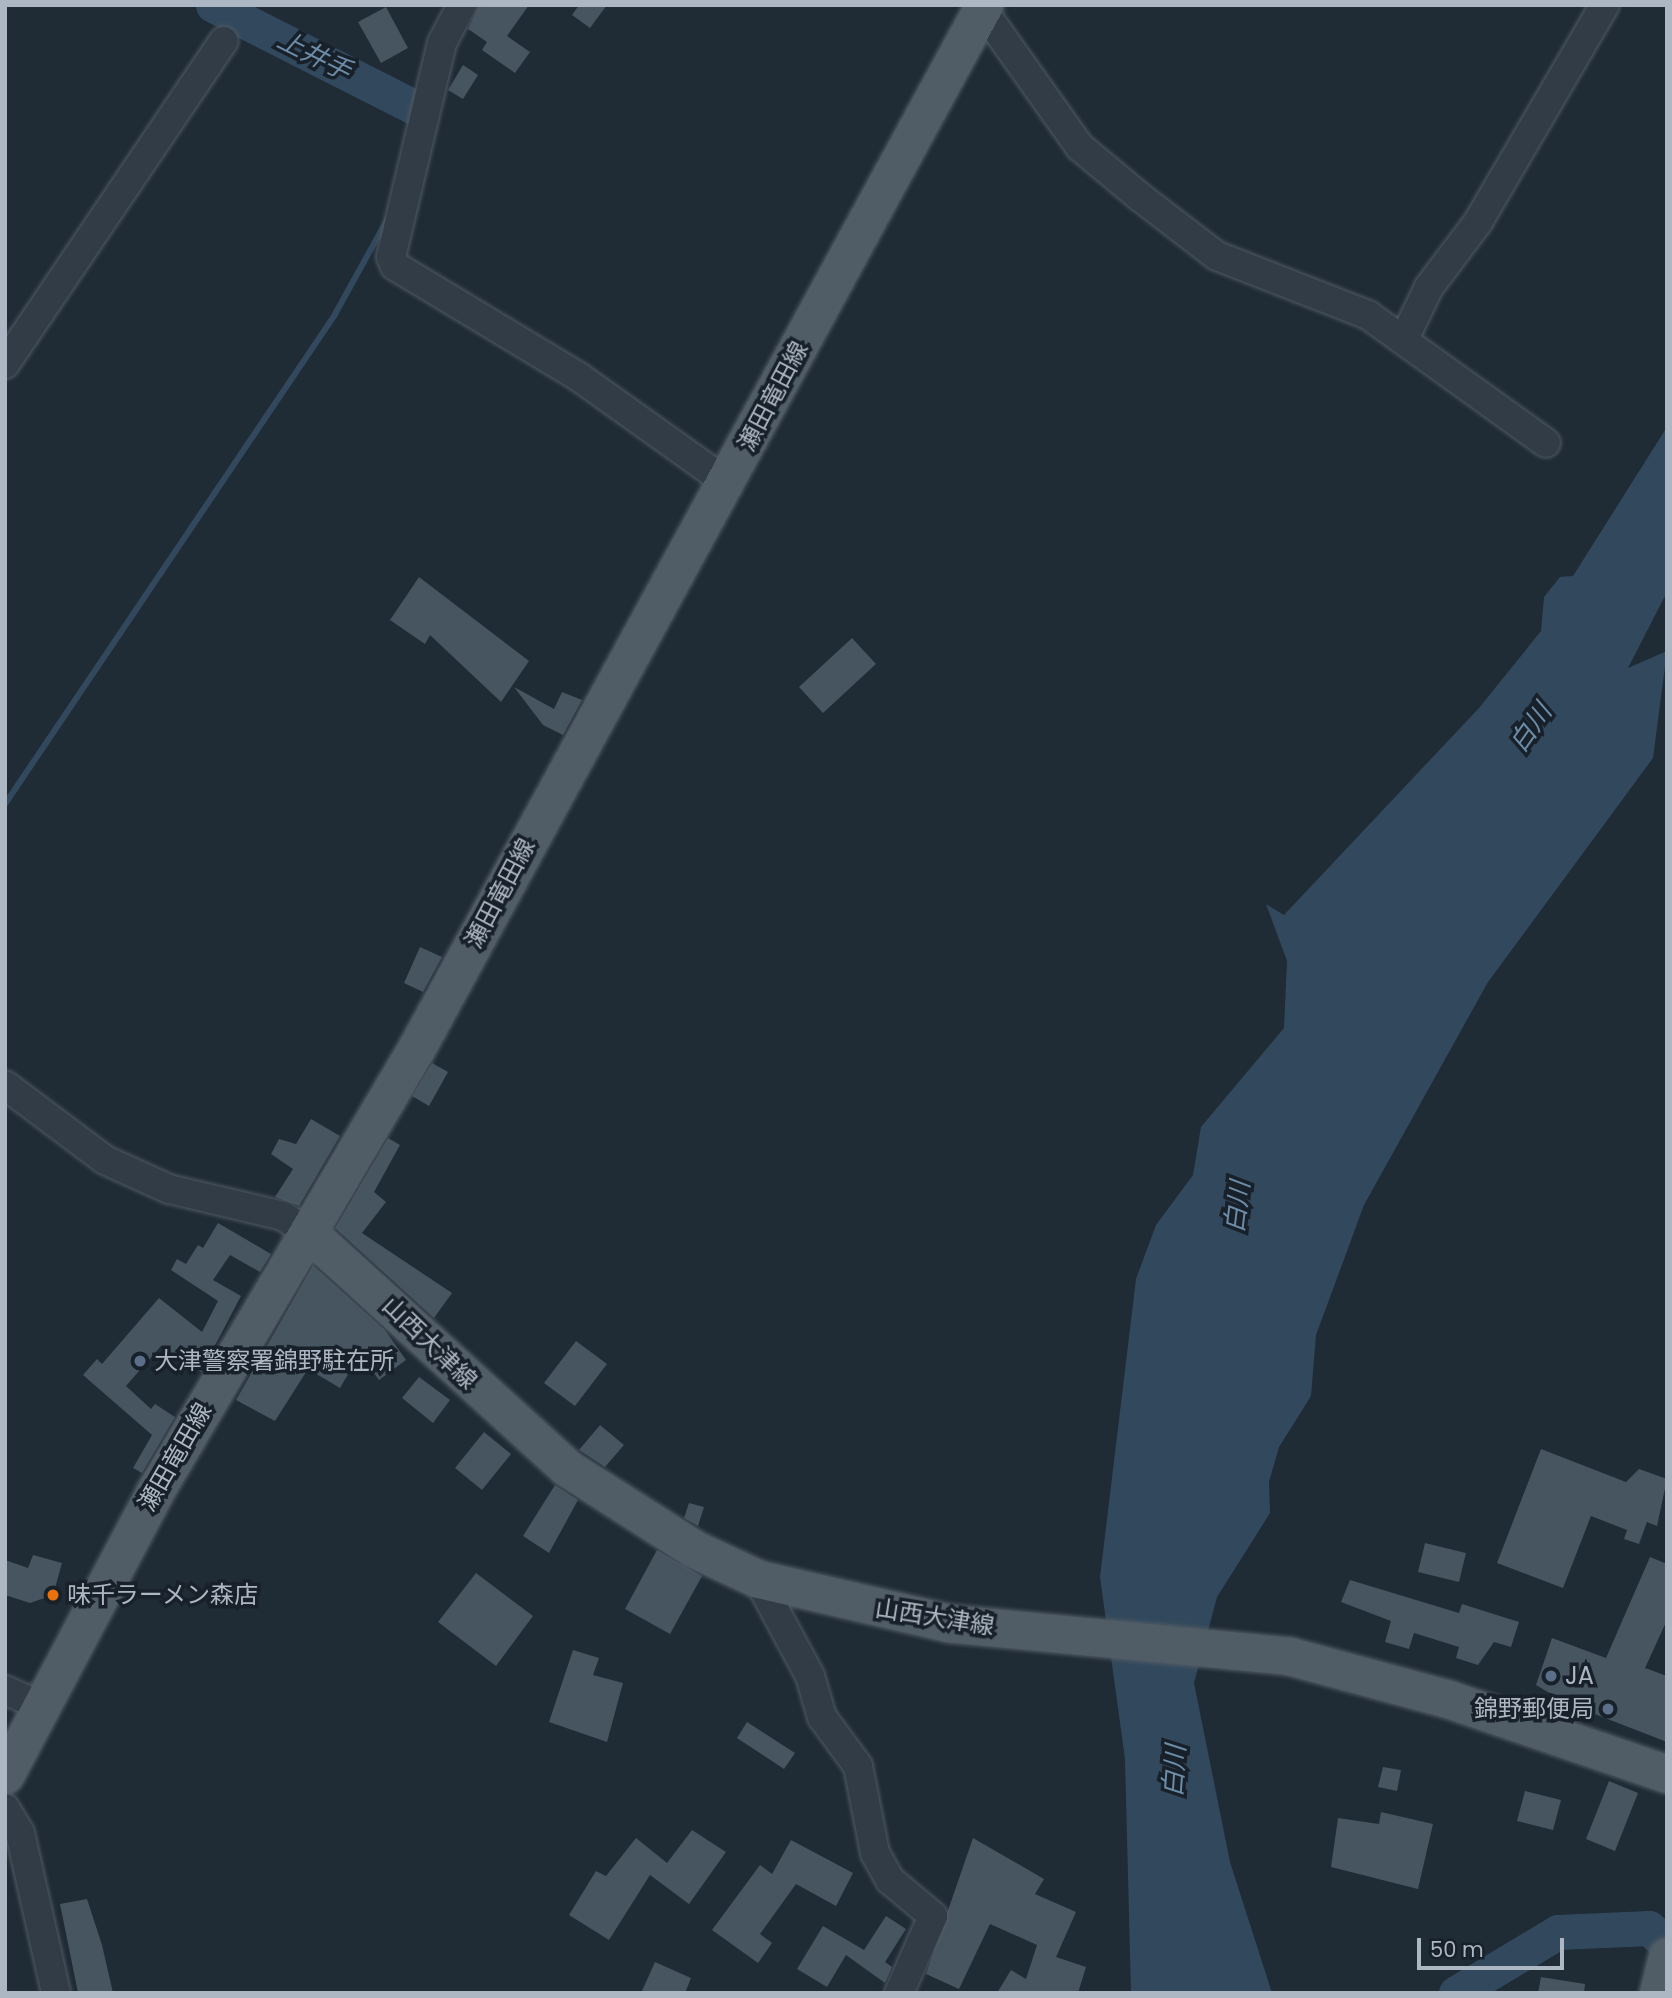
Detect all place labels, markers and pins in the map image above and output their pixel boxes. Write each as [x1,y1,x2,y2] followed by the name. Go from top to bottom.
[154,1347,394,1375] place label: 大津警察署錦野駐在所
[132,1353,148,1369] marker: 大津警察署錦野駐在所
[67,1581,259,1609] place label: 味千ラーメン森店
[45,1587,61,1603] marker: 味千ラーメン森店
[1565,1662,1594,1690] place label: JA
[1543,1668,1559,1684] marker: JA
[1474,1695,1594,1723] place label: 錦野郵便局
[1600,1701,1616,1717] marker: 錦野郵便局

